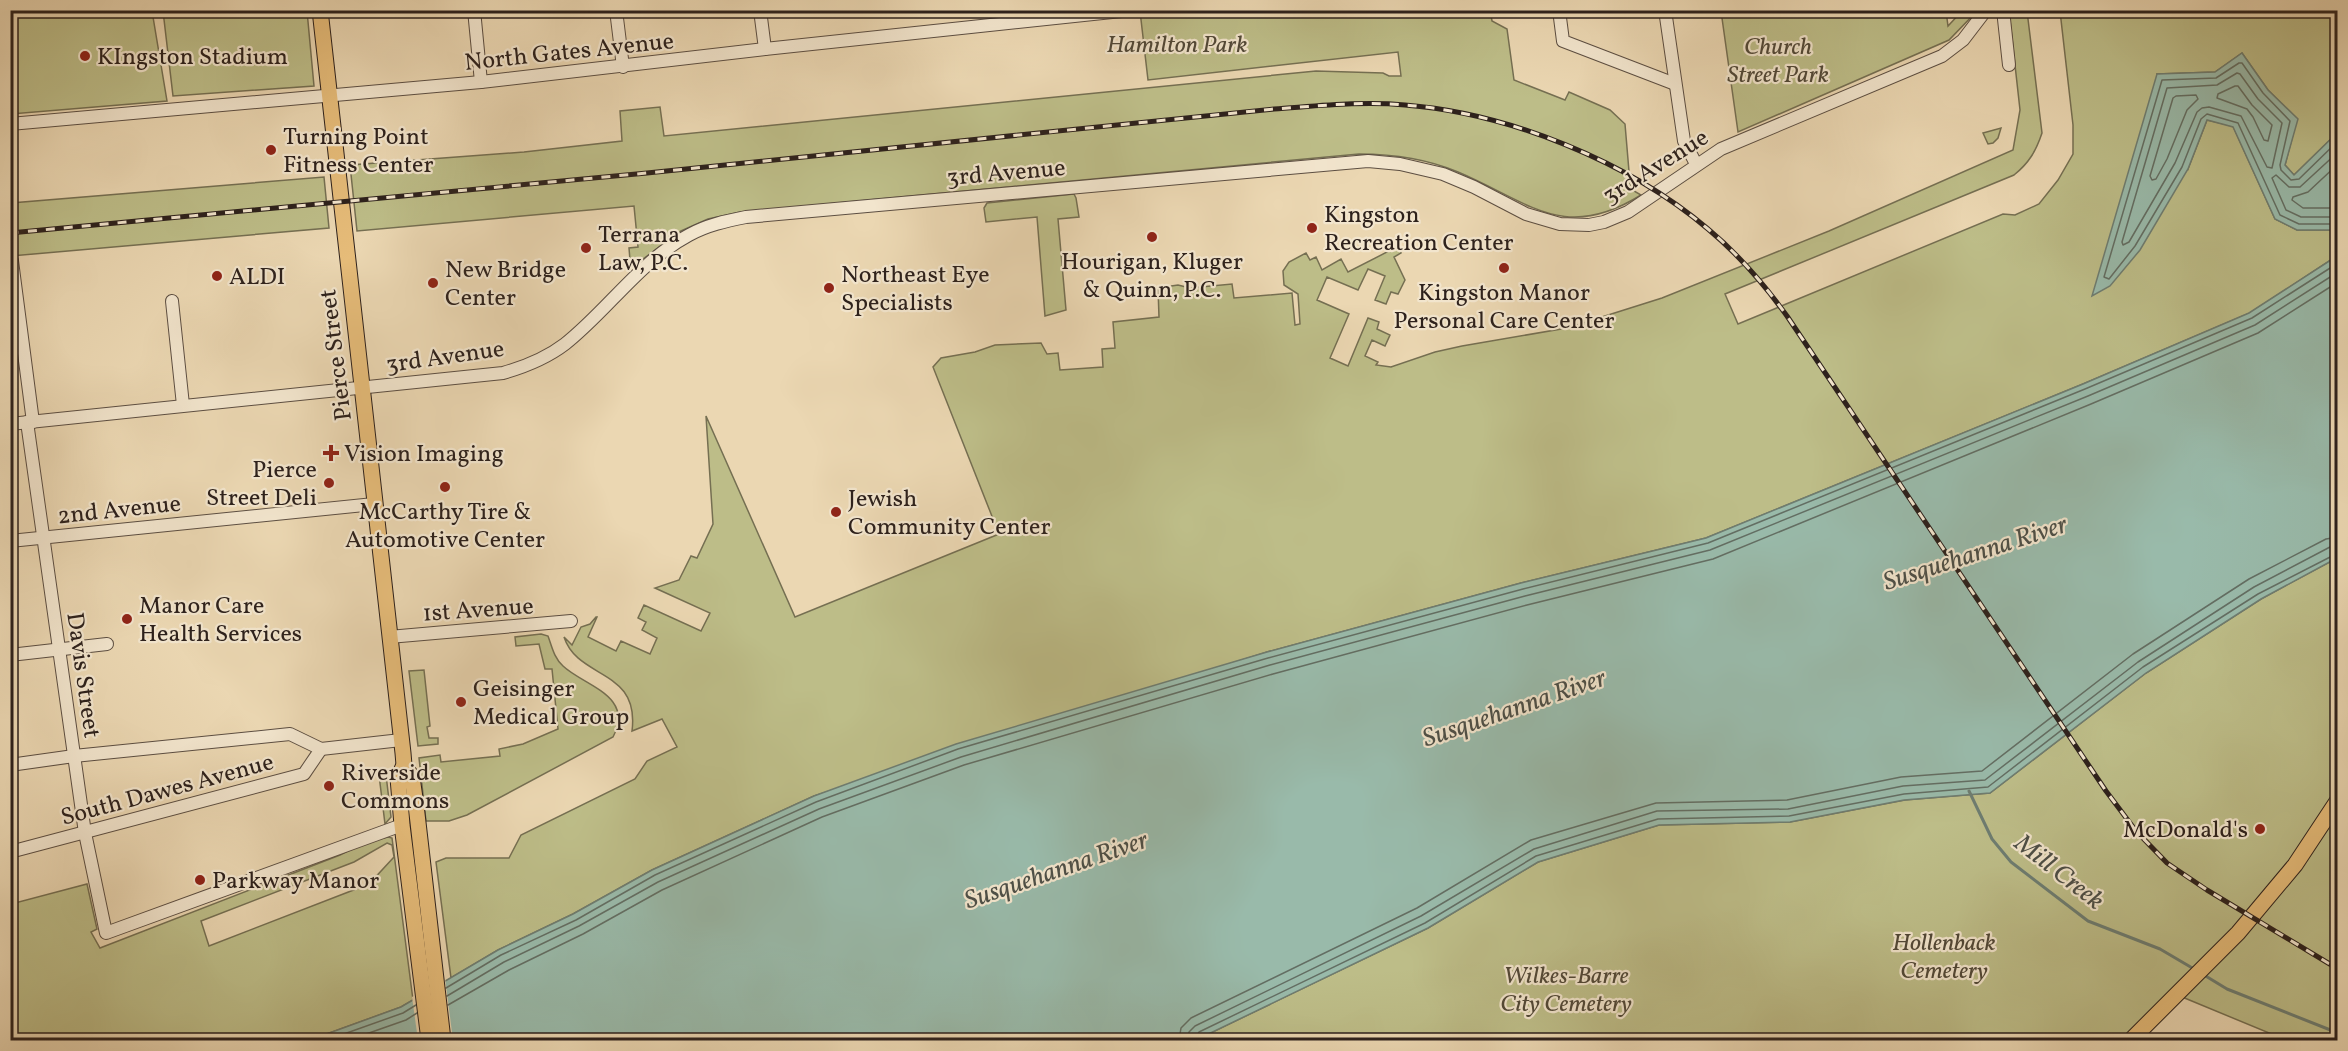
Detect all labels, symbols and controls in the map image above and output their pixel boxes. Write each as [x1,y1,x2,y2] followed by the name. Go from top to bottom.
[463,25,676,81] street label: North Gates Avenue
[1107,29,1247,63] park label: Hamilton Park
[1727,31,1829,93] park label: Church Street Park
[97,41,288,75] place label: KIngston Stadium
[78,49,92,63] marker: KIngston Stadium
[283,121,433,183] place label: Turning Point Fitness Center
[1596,122,1716,214] street label: 3rd Avenue
[264,143,278,157] marker: Turning Point Fitness Center
[945,152,1067,196] street label: 3rd Avenue
[1324,199,1514,261] place label: Kingston Recreation Center
[598,219,688,281] place label: Terrana Law, P.C.
[1305,221,1319,235] marker: Kingston Recreation Center
[1145,230,1159,244] marker: Hourigan, Kluger & Quinn, P.C.
[579,241,593,255] marker: Terrana Law, P.C.
[1061,246,1243,308] place label: Hourigan, Kluger & Quinn, P.C.
[445,254,566,316] place label: New Bridge Center
[841,259,990,321] place label: Northeast Eye Specialists
[229,261,285,295] place label: ALDI
[1497,261,1511,275] marker: Kingston Manor Personal Care Center
[210,269,224,283] marker: ALDI
[426,276,440,290] marker: New Bridge Center
[1393,277,1615,339] place label: Kingston Manor Personal Care Center
[822,281,836,295] marker: Northeast Eye Specialists
[312,287,362,423] street label: Pierce Street
[384,333,507,383] street label: 3rd Avenue
[344,438,504,472] place label: Vision Imaging
[322,444,340,462] marker: Vision Imaging
[206,454,317,516] place label: Pierce Street Deli
[322,476,336,490] marker: Pierce Street Deli
[438,480,452,494] marker: McCarthy Tire & Automotive Center
[848,483,1051,545] place label: Jewish Community Center
[56,488,183,534] street label: 2nd Avenue
[345,496,545,558] place label: McCarthy Tire & Automotive Center
[829,505,843,519] marker: Jewish Community Center
[1879,507,2073,601] water label: Susquehanna River
[139,590,302,652] place label: Manor Care Health Services
[421,590,535,632] street label: 1st Avenue
[56,610,108,740] street label: Davis Street
[120,612,134,626] marker: Manor Care Health Services
[1418,661,1612,757] water label: Susquehanna River
[473,673,629,735] place label: Geisinger Medical Group
[454,695,468,709] marker: Geisinger Medical Group
[57,746,278,836] street label: South Dawes Avenue
[341,757,449,819] place label: Riverside Commons
[322,779,336,793] marker: Riverside Commons
[2123,814,2248,848] place label: McDonald's
[2253,822,2267,836] marker: McDonald's
[960,823,1154,919] water label: Susquehanna River
[2006,826,2111,919] water label: Mill Creek
[212,865,379,899] place label: Parkway Manor
[193,873,207,887] marker: Parkway Manor
[1892,927,1996,989] park label: Hollenback Cemetery
[1500,960,1632,1022] park label: Wilkes-Barre City Cemetery

